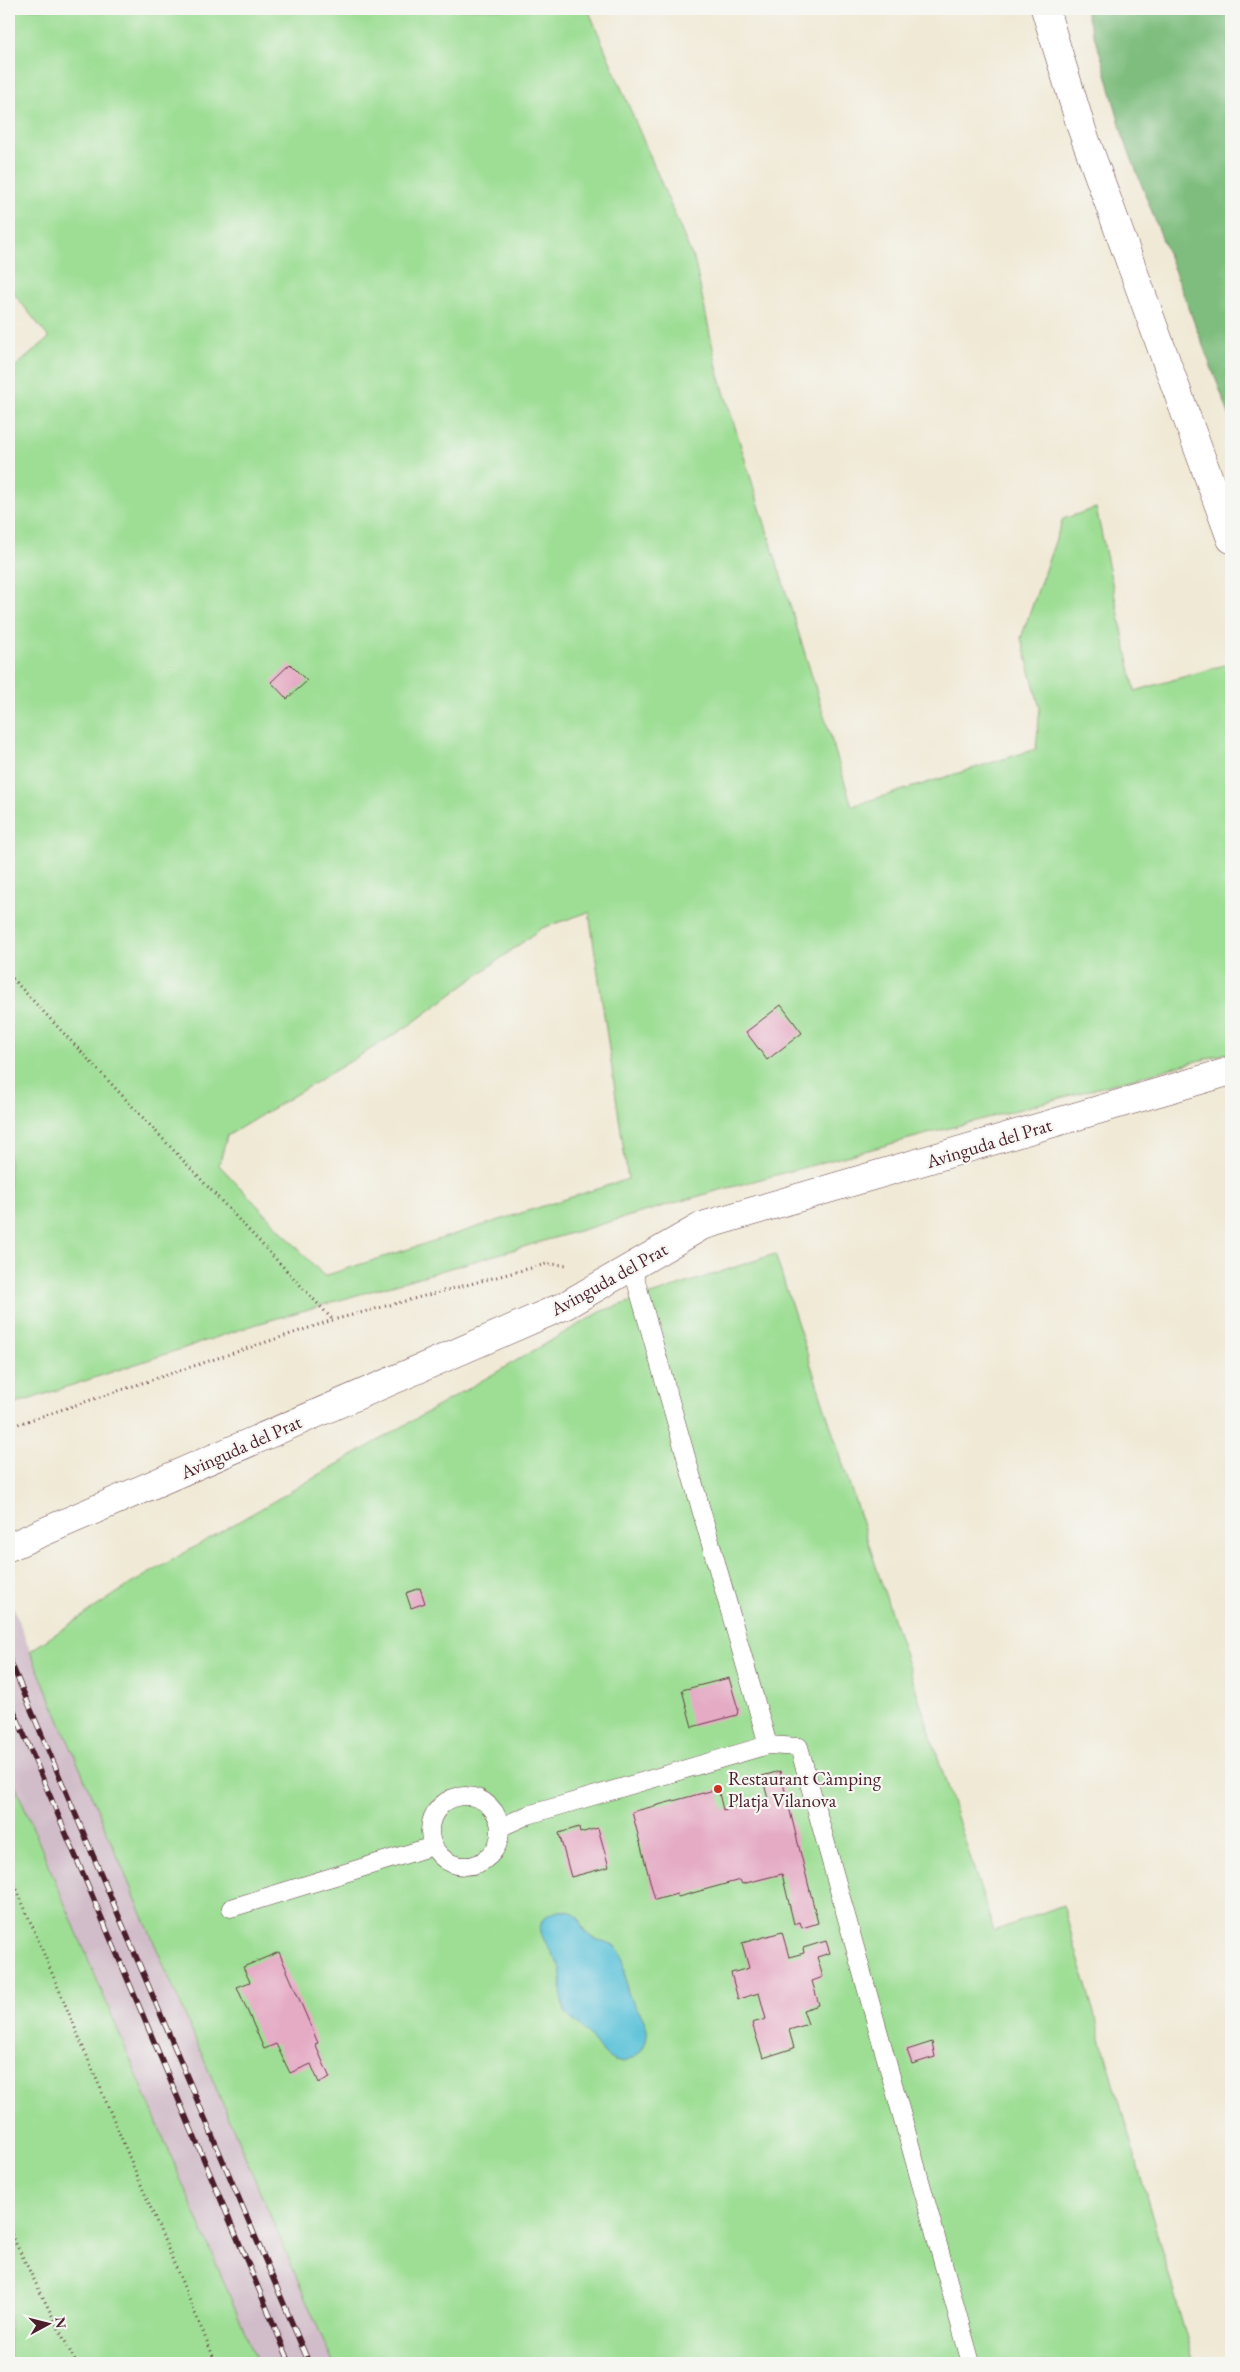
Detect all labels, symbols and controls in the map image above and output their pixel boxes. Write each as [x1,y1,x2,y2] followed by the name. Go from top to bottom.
[922,1112,1055,1174] street label: Avinguda del Prat
[545,1237,672,1322] street label: Avinguda del Prat
[176,1409,305,1485] street label: Avinguda del Prat
[728,1766,882,1813] place label: Restaurant Càmping Platja Vilanova
[712,1783,724,1795] marker: Restaurant Càmping Platja Vilanova
[22,2300,72,2350] north arrow
[51,2316,71,2330] text: N

